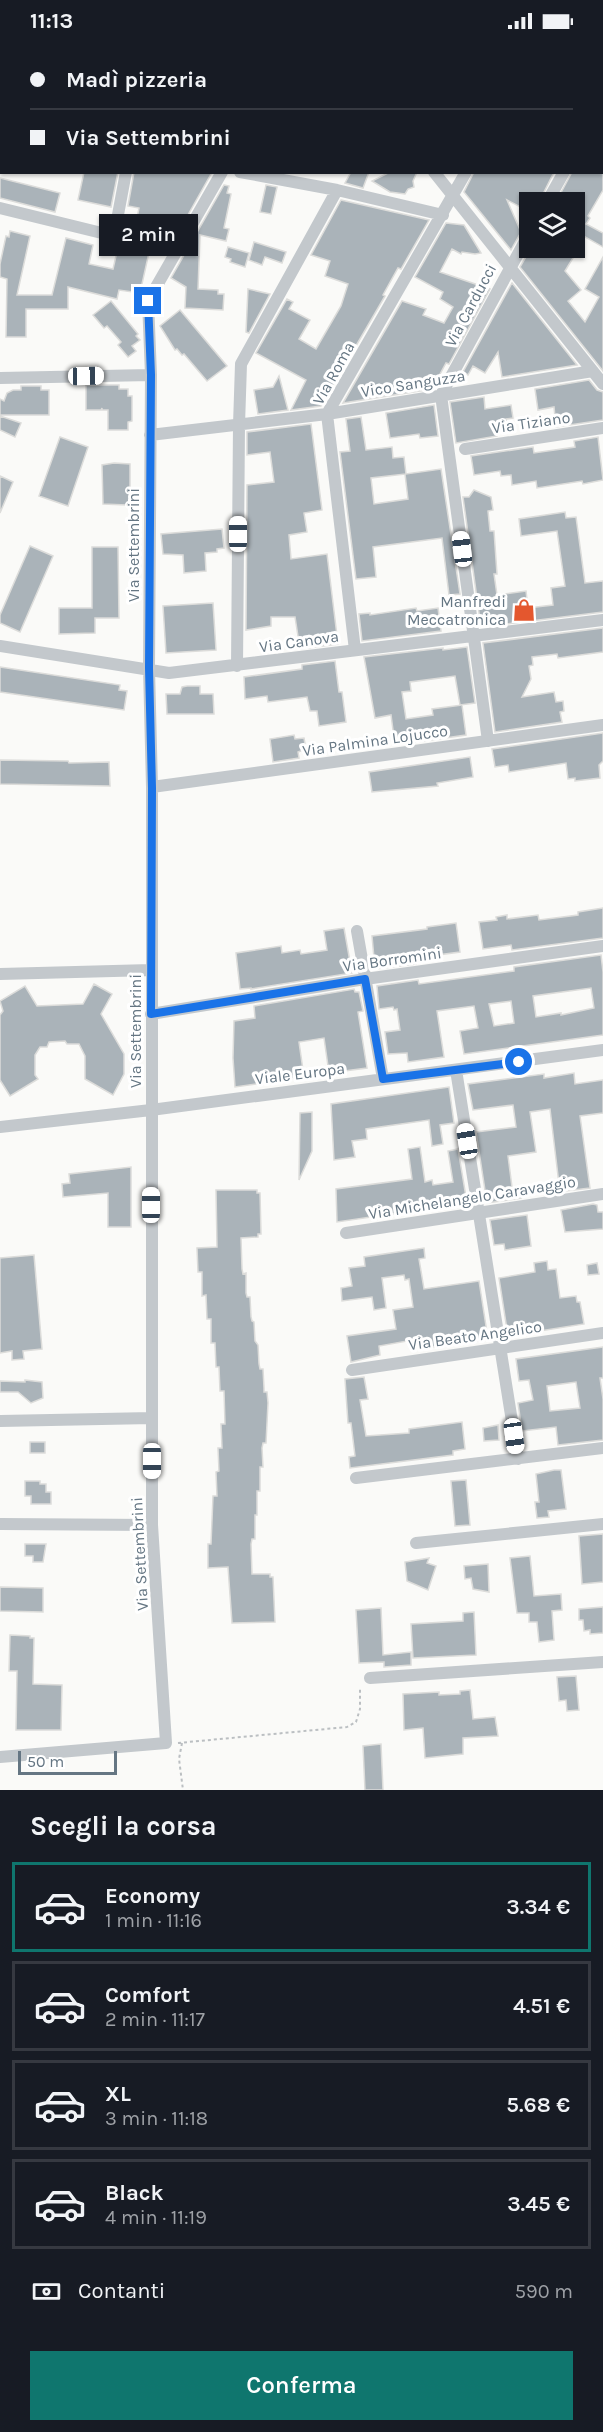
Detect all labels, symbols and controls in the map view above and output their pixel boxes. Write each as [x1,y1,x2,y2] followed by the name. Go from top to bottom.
[30,8,73,34] text: 11:13
[66,67,207,93] text: Madì pizzeria
[66,125,231,151] text: Via Settembrini
[519,192,585,258] map controls
[519,192,585,258] button: layers
[98,214,198,256] callout: 2 min
[121,223,176,246] text: 2 min
[441,260,500,350] street label: Via Carducci
[134,287,161,314] route end
[308,339,358,408] street label: Via Roma
[360,366,467,401] street label: Vico Sanguzza
[68,367,104,385] car
[491,408,571,437] street label: Via Tiziano
[124,488,143,602] street label: Via Settembrini
[229,516,247,552] car
[451,530,473,568] car
[407,592,506,629] place label: Manfredi Meccatronica
[511,597,537,623] shop icon: Manfredi Meccatronica
[258,627,340,656] street label: Via Canova
[301,721,449,760] street label: Via Palmina Lojucco
[341,943,443,976] street label: Via Borromini
[126,974,145,1088] street label: Via Settembrini
[505,1048,532,1075] route start
[254,1059,346,1088] street label: Viale Europa
[455,1122,479,1160] car
[367,1172,577,1223] street label: Via Michelangelo Caravaggio
[142,1187,160,1223] car
[407,1317,543,1354] street label: Via Beato Angelico
[503,1417,525,1455] car
[143,1443,161,1479] car
[127,1497,152,1611] street label: Via Settembrini
[18,1748,117,1776] scale bar
[27,1752,64,1771] text: 50 m
[30,1810,217,1842] text: Scegli la corsa
[33,1880,87,1934] icon: car
[105,1883,200,1909] text: Economy
[506,1894,570,1920] text: 3.34 €
[105,1909,202,1932] text: 1 min · 11:16
[33,1979,87,2033] icon: car
[105,1982,190,2008] text: Comfort
[513,1993,570,2019] text: 4.51 €
[105,2008,205,2031] text: 2 min · 11:17
[33,2078,87,2132] icon: car
[105,2081,131,2107] text: XL
[506,2092,570,2118] text: 5.68 €
[105,2107,208,2130] text: 3 min · 11:18
[33,2177,87,2231] icon: car
[105,2180,164,2206] text: Black
[507,2191,570,2217] text: 3.45 €
[105,2206,207,2229] text: 4 min · 11:19
[30,2275,63,2308] icon: cash
[78,2278,165,2304] text: Contanti
[515,2280,573,2303] text: 590 m
[30,2351,573,2420] button: Conferma

